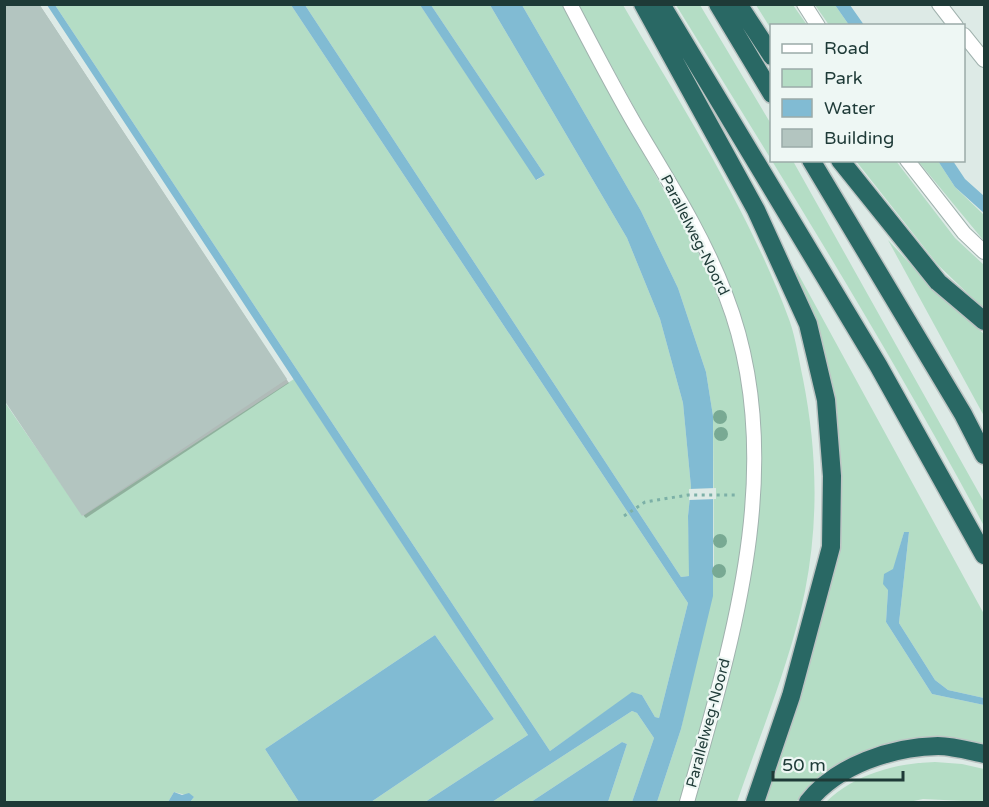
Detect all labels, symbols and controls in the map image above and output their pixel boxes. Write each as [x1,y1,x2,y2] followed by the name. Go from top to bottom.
[770,24,965,162] legend
[824,37,869,59] text: Road
[824,67,863,89] text: Park
[824,97,875,119] text: Water
[824,127,894,149] text: Building
[657,172,733,298] street label: Parallelweg-Noord
[682,656,734,790] street label: Parallelweg-Noord
[773,744,904,782] scale bar
[782,754,826,776] text: 50 m

